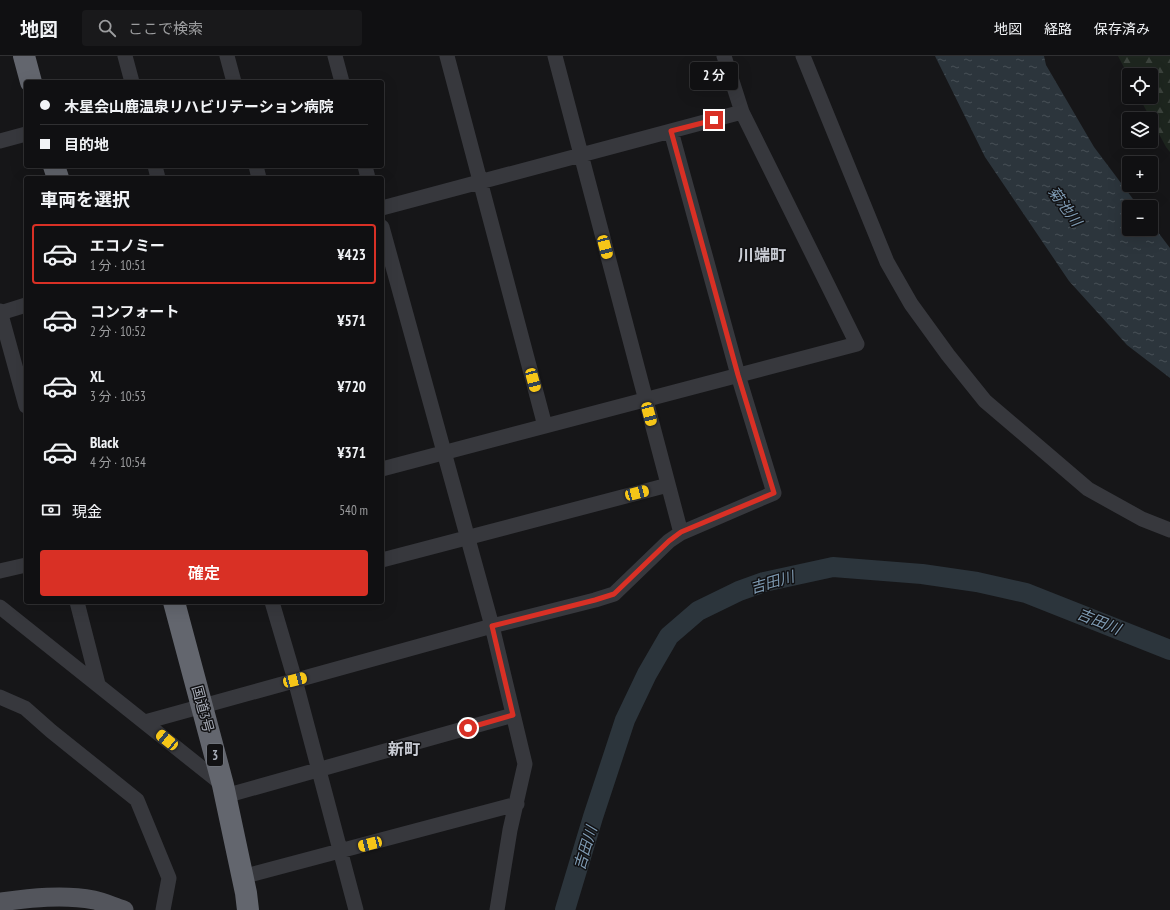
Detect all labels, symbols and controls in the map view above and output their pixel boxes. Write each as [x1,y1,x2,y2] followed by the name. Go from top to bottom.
[82,10,362,46] search box
[20,17,58,41] text: 地図
[96,17,118,39] icon: search
[128,19,203,38] text: ここで検索
[994,20,1022,38] text: 地図
[1044,20,1072,38] text: 経路
[1094,20,1150,38] text: 保存済み
[690,62,738,90] callout: 2 分
[703,67,725,84] text: 2 分
[1122,68,1158,236] map controls
[1122,68,1158,104] button: locate
[64,97,334,116] text: 木星会山鹿温泉リハビリテーション病院
[705,111,723,129] route end
[1122,112,1158,148] button: layers
[64,135,109,154] text: 目的地
[1122,156,1158,192] button: +
[1044,182,1087,231] water label: 菊池川
[40,188,130,211] text: 車両を選択
[1122,200,1158,236] button: −
[596,234,614,260] car
[42,236,78,272] icon: car
[90,236,165,255] text: エコノミー
[337,245,366,264] text: ¥423
[738,245,786,265] district label: 川端町
[90,257,146,274] text: 1 分 · 10:51
[42,302,78,338] icon: car
[90,302,180,321] text: コンフォート
[337,311,366,330] text: ¥571
[90,323,146,340] text: 2 分 · 10:52
[90,367,104,386] text: XL
[524,367,542,393] car
[42,368,78,404] icon: car
[337,377,366,396] text: ¥720
[90,388,146,405] text: 3 分 · 10:53
[640,401,658,427] car
[90,433,119,452] text: Black
[42,434,78,470] icon: car
[337,443,366,462] text: ¥371
[90,454,146,471] text: 4 分 · 10:54
[624,484,650,502] car
[40,499,62,521] icon: cash
[72,502,102,521] text: 現金
[339,502,368,519] text: 540 m
[40,550,368,596] button: 確定
[748,566,798,597] water label: 吉田川
[1075,604,1125,639] water label: 吉田川
[282,671,308,689] car
[188,683,218,735] street label: 国道3号
[459,719,477,737] route start
[154,728,180,752] car
[388,739,420,759] district label: 新町
[207,744,223,766] road number: 3
[569,822,601,872] water label: 吉田川
[357,835,383,853] car

